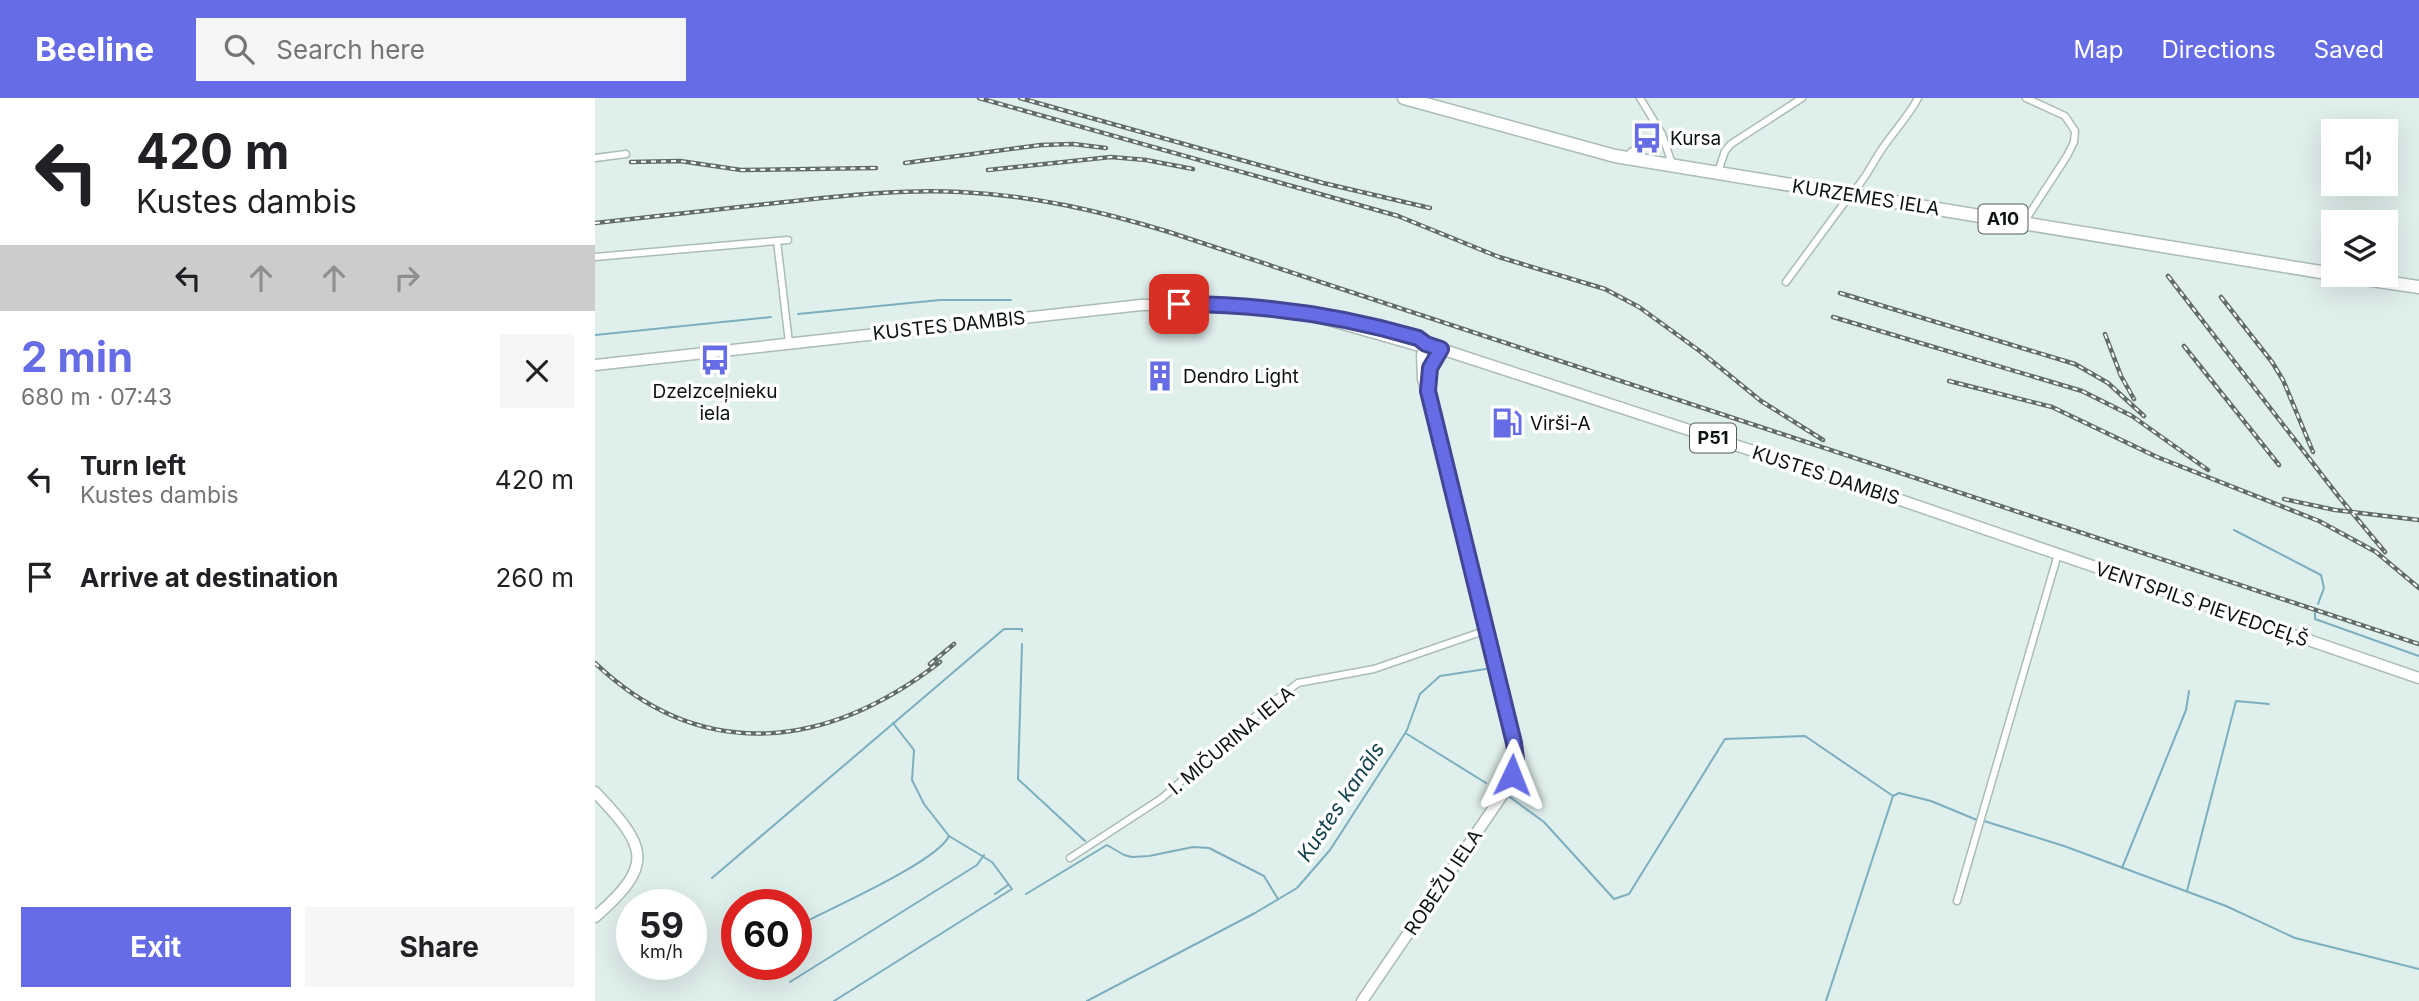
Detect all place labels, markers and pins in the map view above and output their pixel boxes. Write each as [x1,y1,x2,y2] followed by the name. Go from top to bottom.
[1630,121,1664,155] bus stop icon: Kursa
[1670,127,1721,150] place label: Kursa
[1149,274,1209,334] pin
[698,343,732,377] bus stop icon: Dzelzceļnieku iela
[1143,359,1177,393] building icon: Dendro Light
[1183,365,1299,388] place label: Dendro Light
[653,380,777,425] place label: Dzelzceļnieku iela
[1490,406,1524,440] fuel station icon: Virši-A
[1530,412,1591,435] place label: Virši-A

